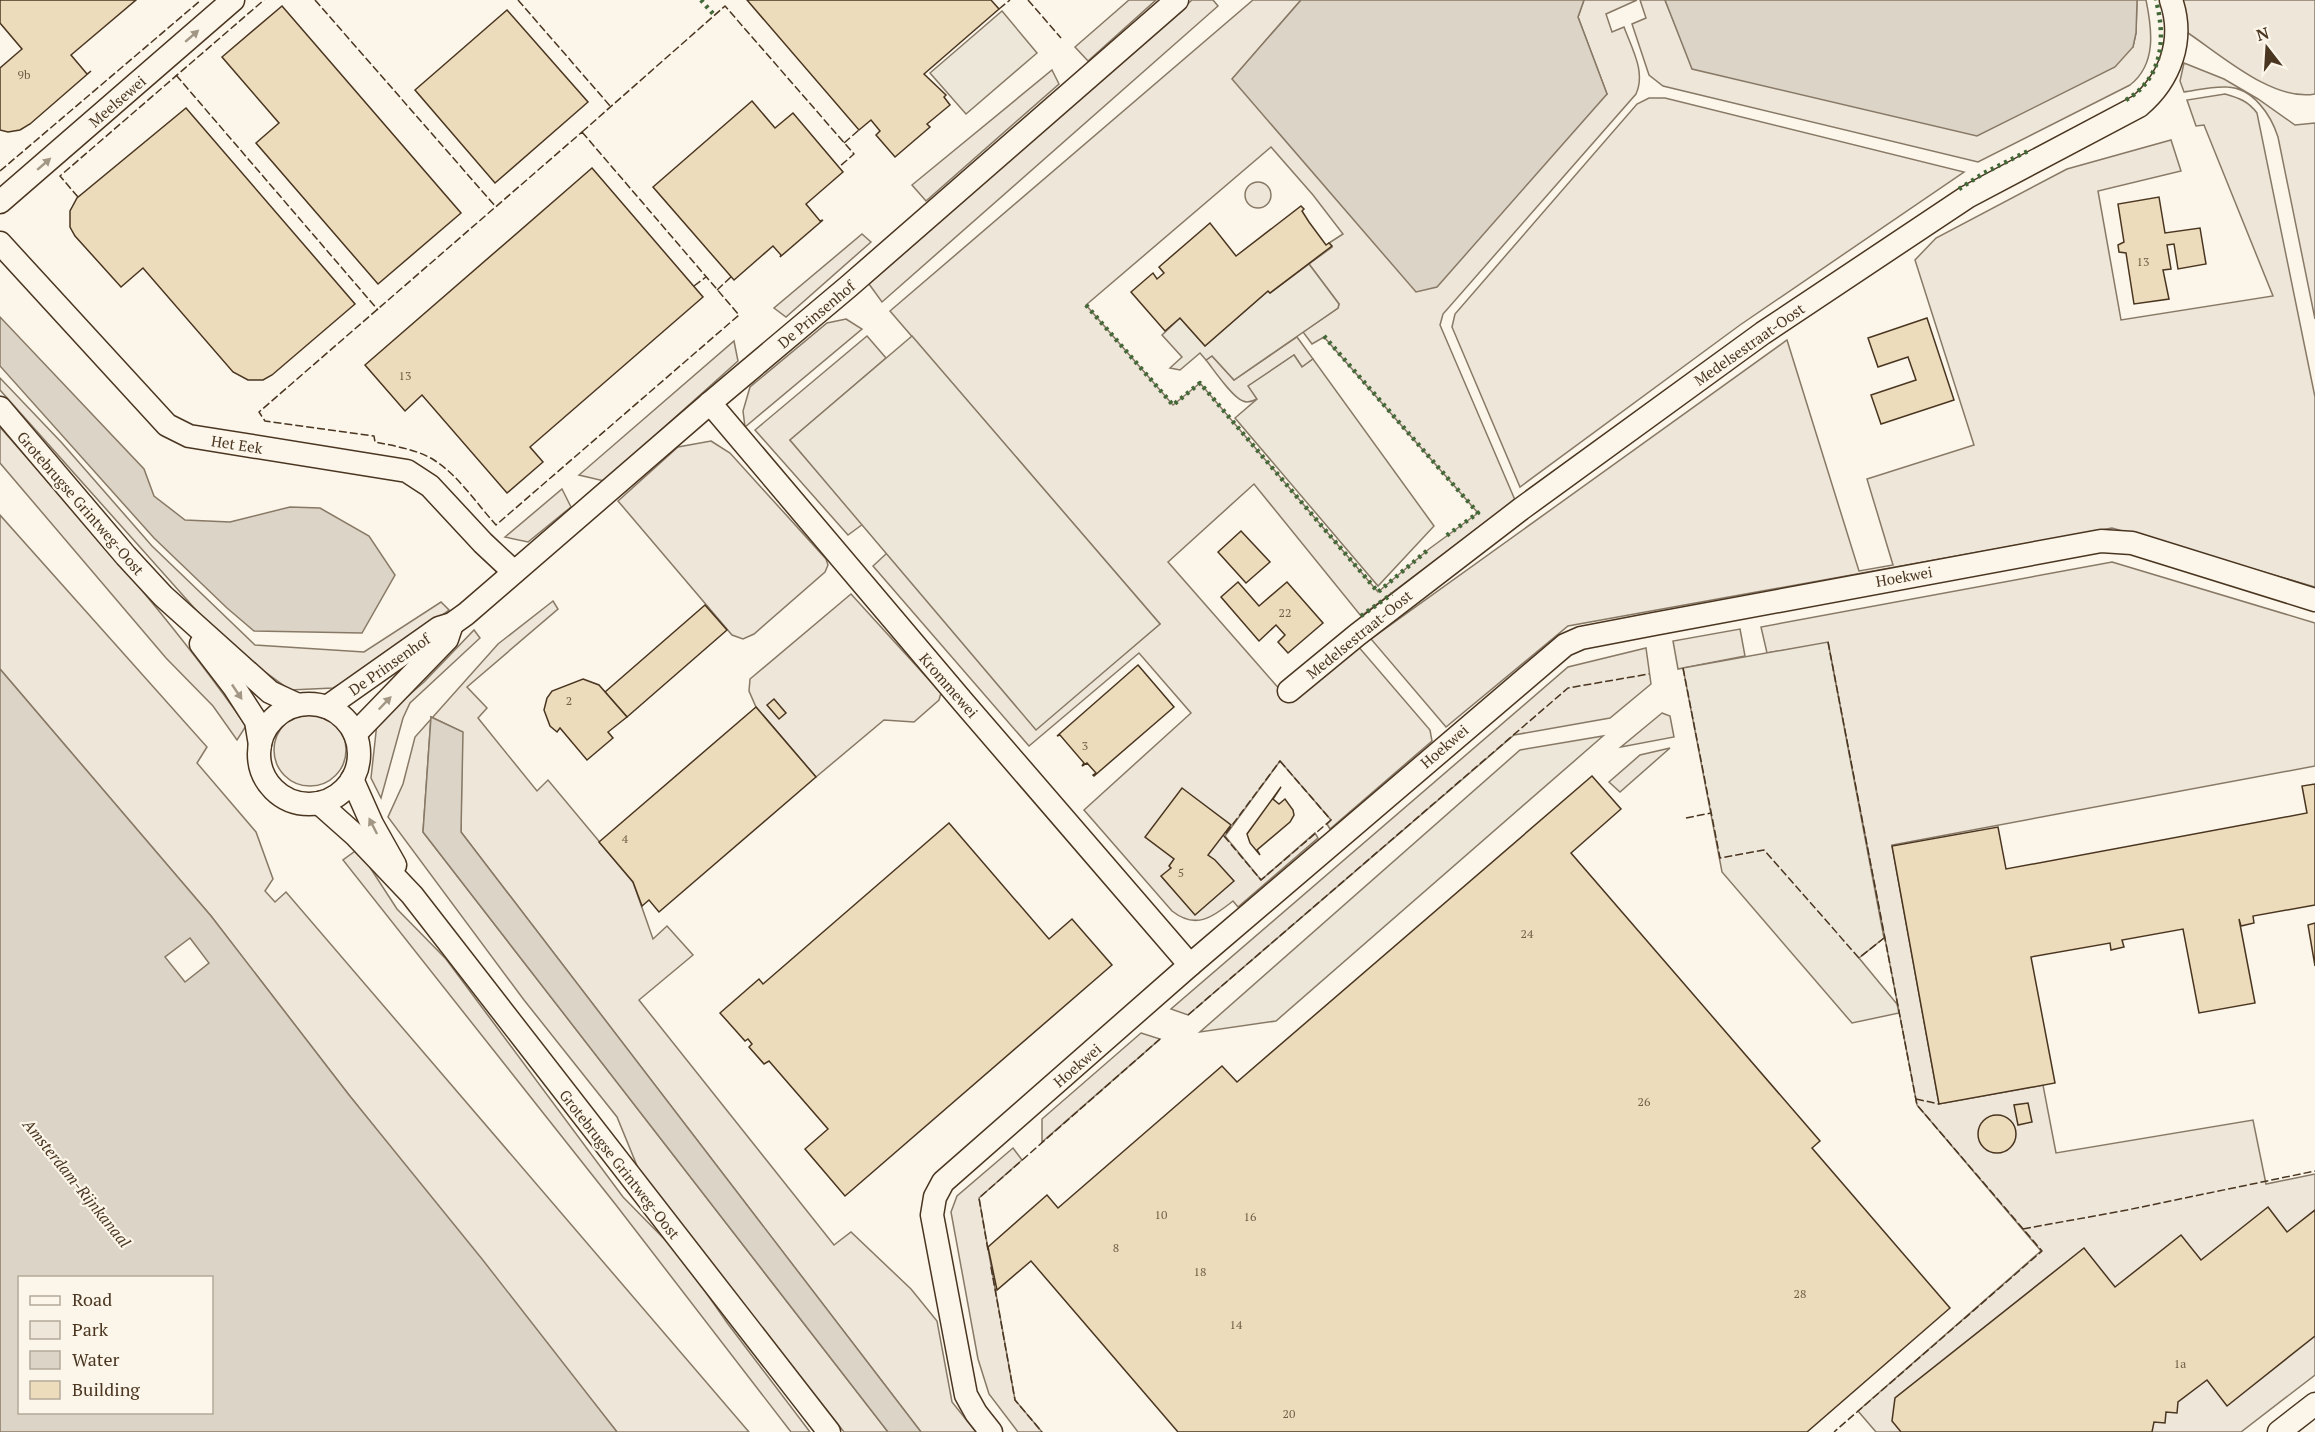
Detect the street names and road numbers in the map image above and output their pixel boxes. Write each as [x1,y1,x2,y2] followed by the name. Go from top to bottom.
[84,71,150,131] street label: Meelsewei
[773,275,860,352] street label: De Prinsenhof
[1690,298,1809,390] street label: Medelsestraat-Oost
[13,427,149,580] street label: Grotebrugse Grintweg-Oost
[210,430,264,458] street label: Het Eek
[1874,561,1934,591] street label: Hoekwei
[1302,585,1416,683] street label: Medelsestraat-Oost
[344,628,434,699] street label: De Prinsenhof
[915,648,983,722] street label: Krommewei
[1416,720,1472,772] street label: Hoekwei
[1049,1039,1105,1091] street label: Hoekwei
[555,1085,685,1243] street label: Grotebrugse Grintweg-Oost

